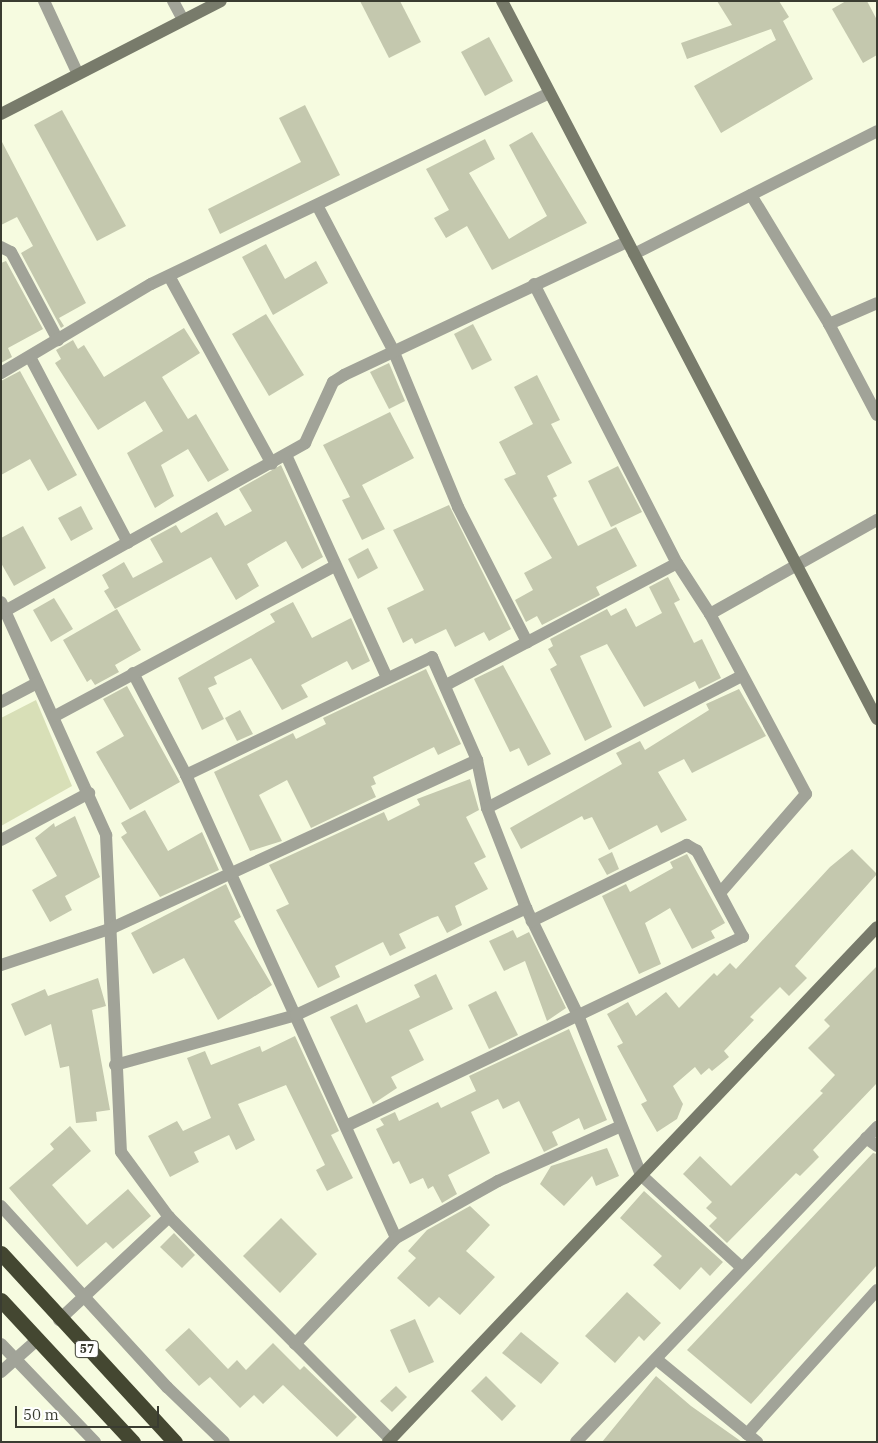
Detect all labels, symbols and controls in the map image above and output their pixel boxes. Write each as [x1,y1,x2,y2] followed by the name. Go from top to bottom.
[74,1340,100,1358] road number: 57
[18,1396,161,1428] scale bar
[23,1405,59,1424] text: 50 m

